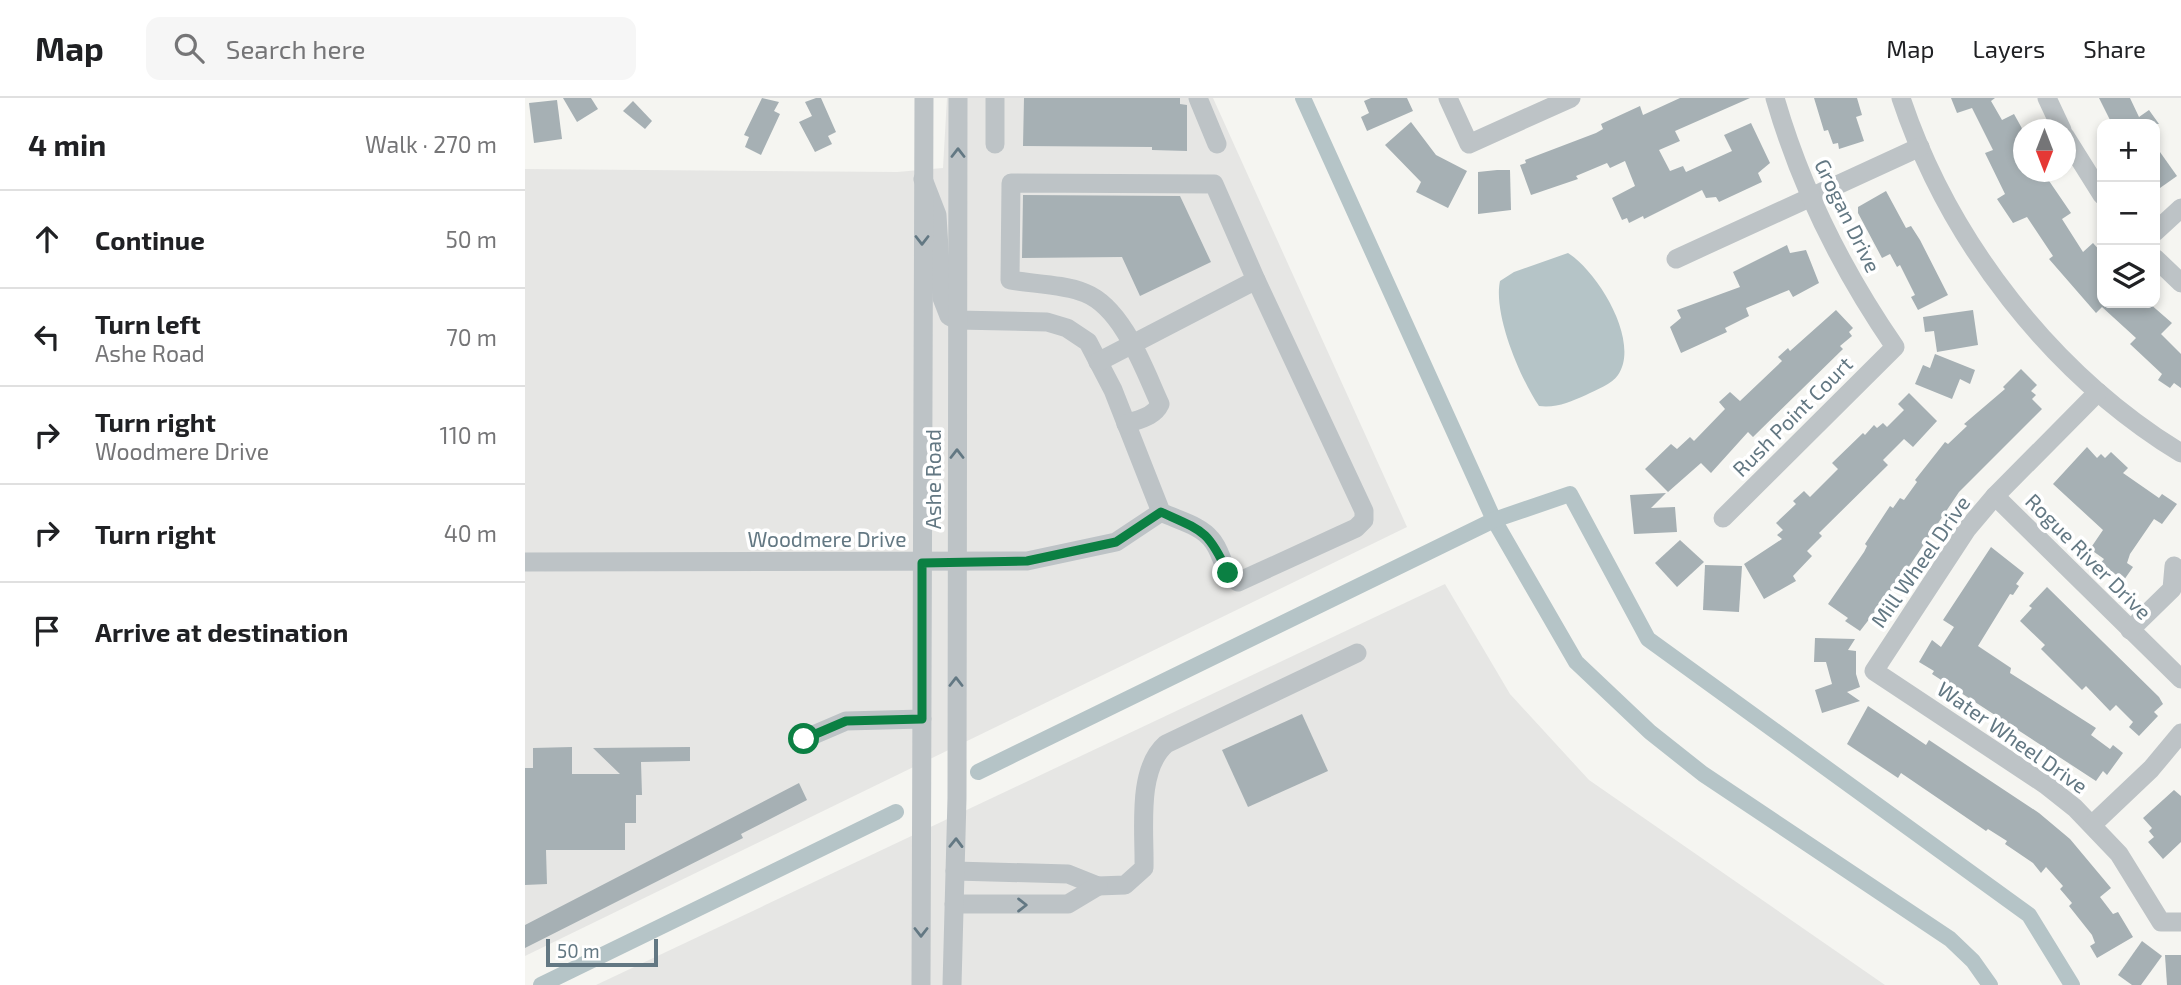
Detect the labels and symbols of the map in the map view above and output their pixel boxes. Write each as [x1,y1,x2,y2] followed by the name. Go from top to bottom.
[2013,119,2076,182] north arrow
[950,148,966,158] one-way arrow
[1810,155,1887,276] street label: Grogan Drive
[914,235,930,245] one-way arrow
[1727,351,1857,481] street label: Rush Point Court
[920,429,945,529] street label: Ashe Road
[949,449,965,459] one-way arrow
[2021,488,2157,624] street label: Rogue River Drive
[1865,491,1974,632] street label: Mill Wheel Drive
[747,526,907,551] street label: Woodmere Drive
[1212,557,1243,588] route end
[948,676,964,687] one-way arrow
[1933,676,2093,798] street label: Water Wheel Drive
[788,723,819,754] route start
[948,838,963,849] one-way arrow
[1017,897,1028,912] one-way arrow
[913,927,929,937] one-way arrow
[546,936,658,968] scale bar

